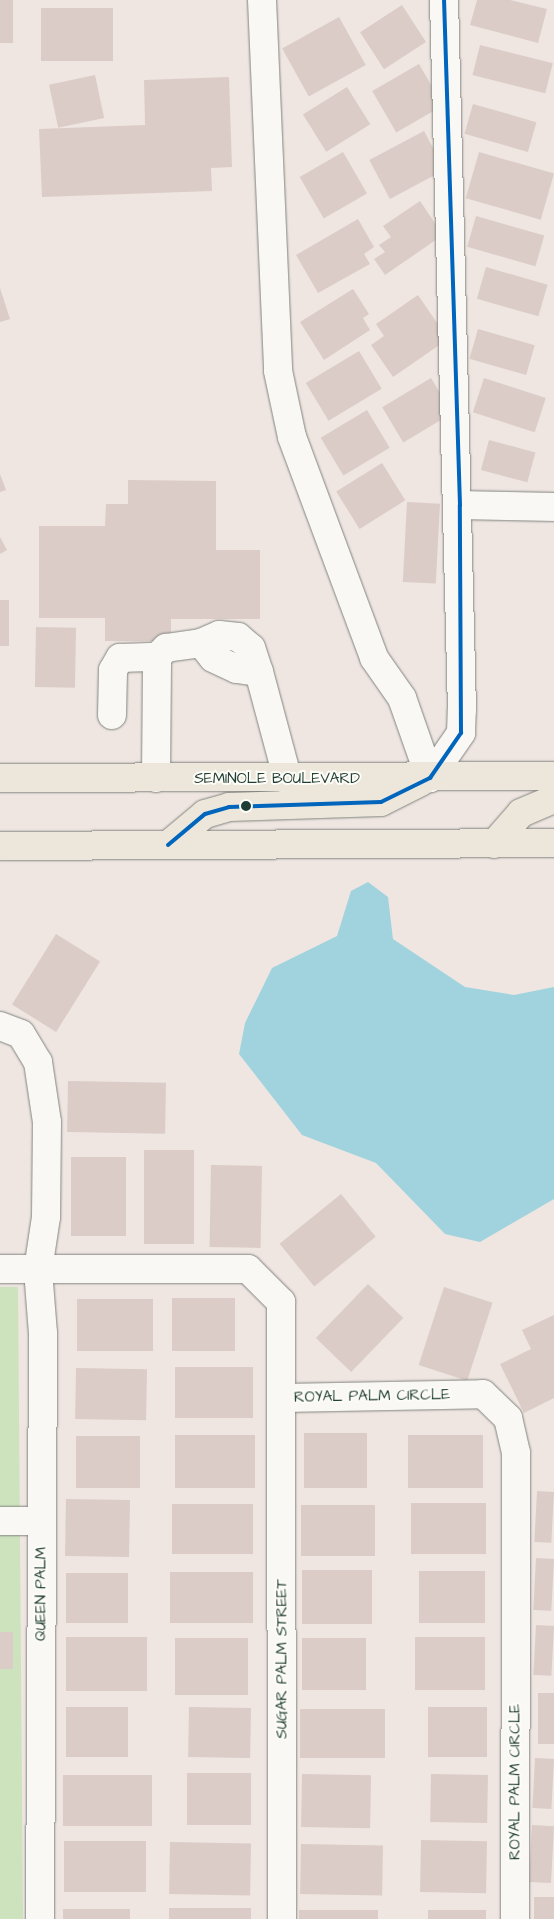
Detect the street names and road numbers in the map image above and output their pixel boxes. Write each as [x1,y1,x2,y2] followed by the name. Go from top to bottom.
[194,770,360,788] street label: SEMINOLE BOULEVARD
[294,1386,450,1406] street label: ROYAL PALM CIRCLE
[32,1547,50,1641] street label: QUEEN PALM
[273,1579,291,1739] street label: SUGAR PALM STREET
[506,1704,524,1860] street label: ROYAL PALM CIRCLE

